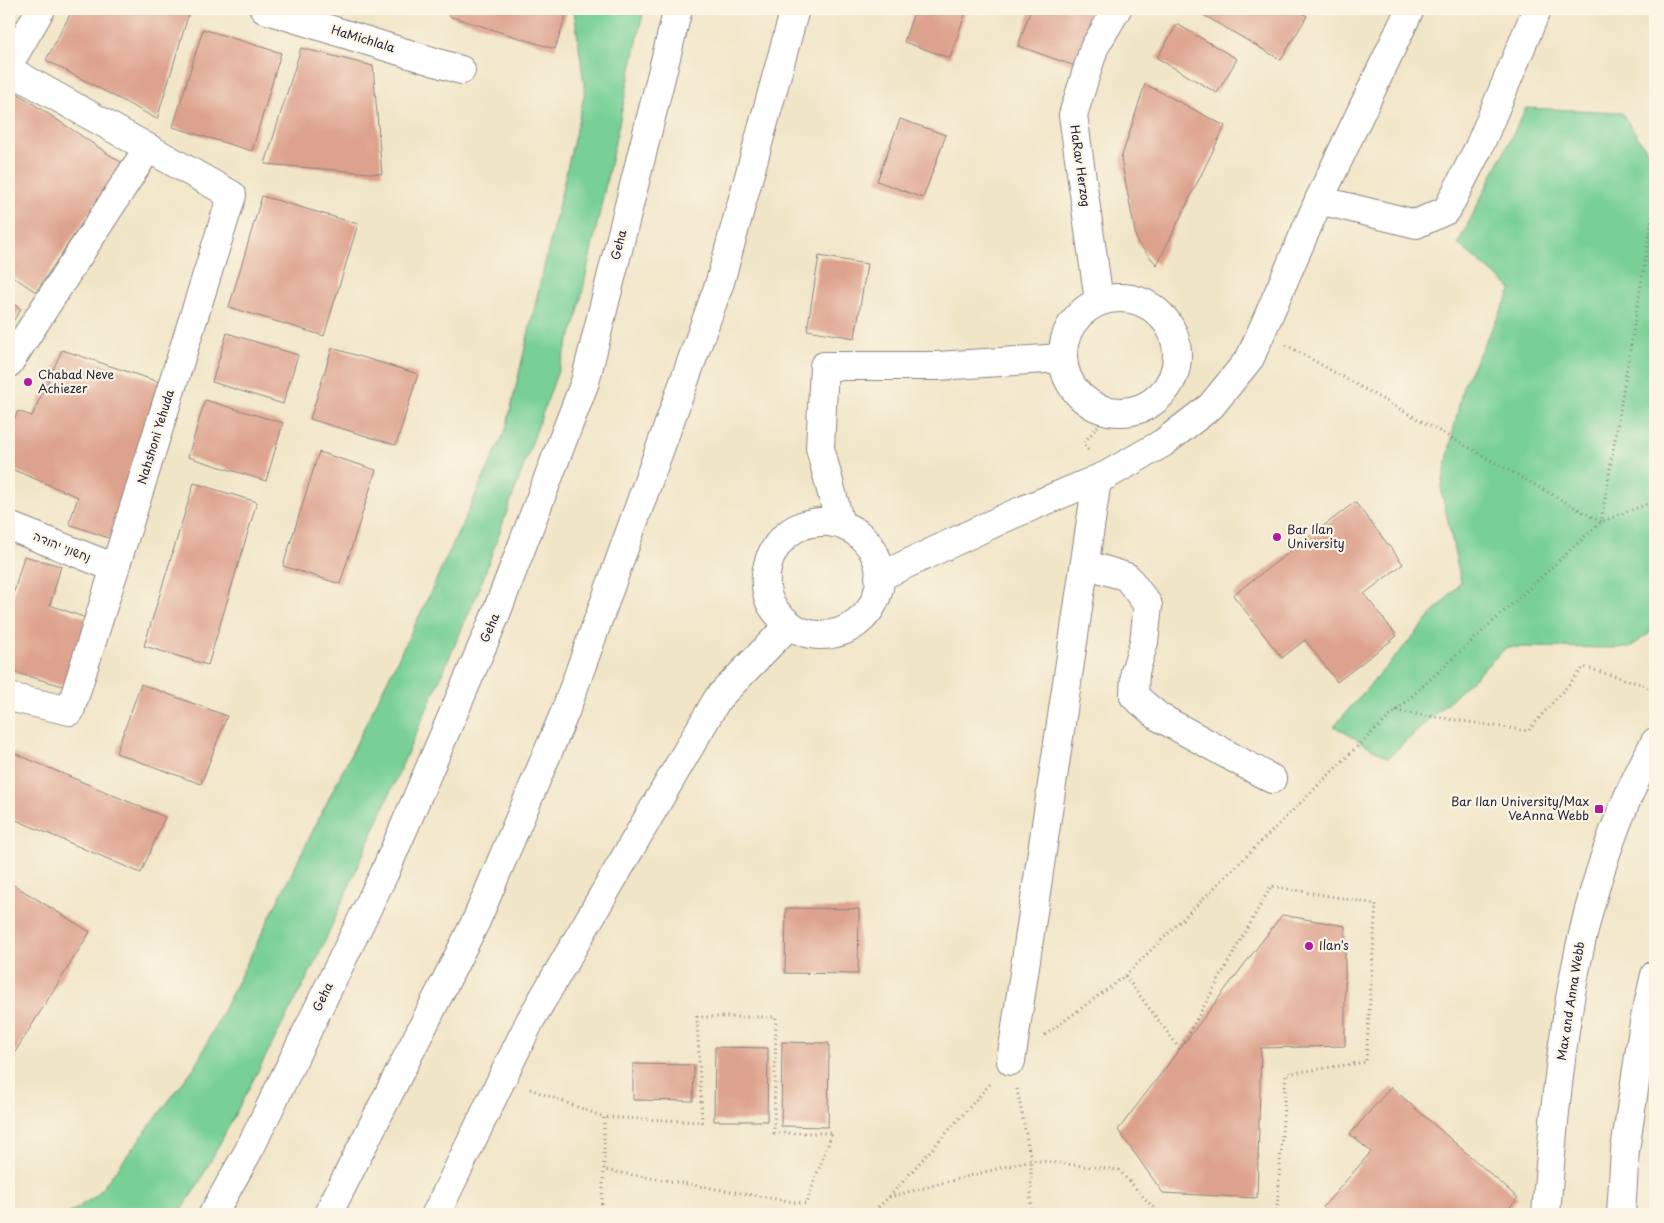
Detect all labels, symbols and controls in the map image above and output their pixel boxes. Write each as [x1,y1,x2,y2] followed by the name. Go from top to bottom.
[329,20,398,56] street label: HaMichlala
[1066,124,1096,208] street label: HaRav Herzog
[606,227,631,262] street label: Geha
[38,365,115,397] place label: Chabad Neve Achiezer
[22,376,34,388] marker: Chabad Neve Achiezer
[132,386,178,486] street label: Nahshoni Yehuda
[1287,520,1345,552] place label: Bar Ilan University
[31,526,94,566] street label: נחשוני יהודה
[1271,531,1283,543] marker: Bar Ilan University
[475,610,503,645] street label: Geha
[1451,792,1589,824] place label: Bar Ilan University/Max VeAnna Webb
[1593,803,1605,815] marker: Bar Ilan University/Max VeAnna Webb
[1319,936,1349,954] place label: Ilan's
[1303,940,1315,952] marker: Ilan's
[1552,940,1588,1062] street label: Max and Anna Webb
[307,979,337,1014] street label: Geha

